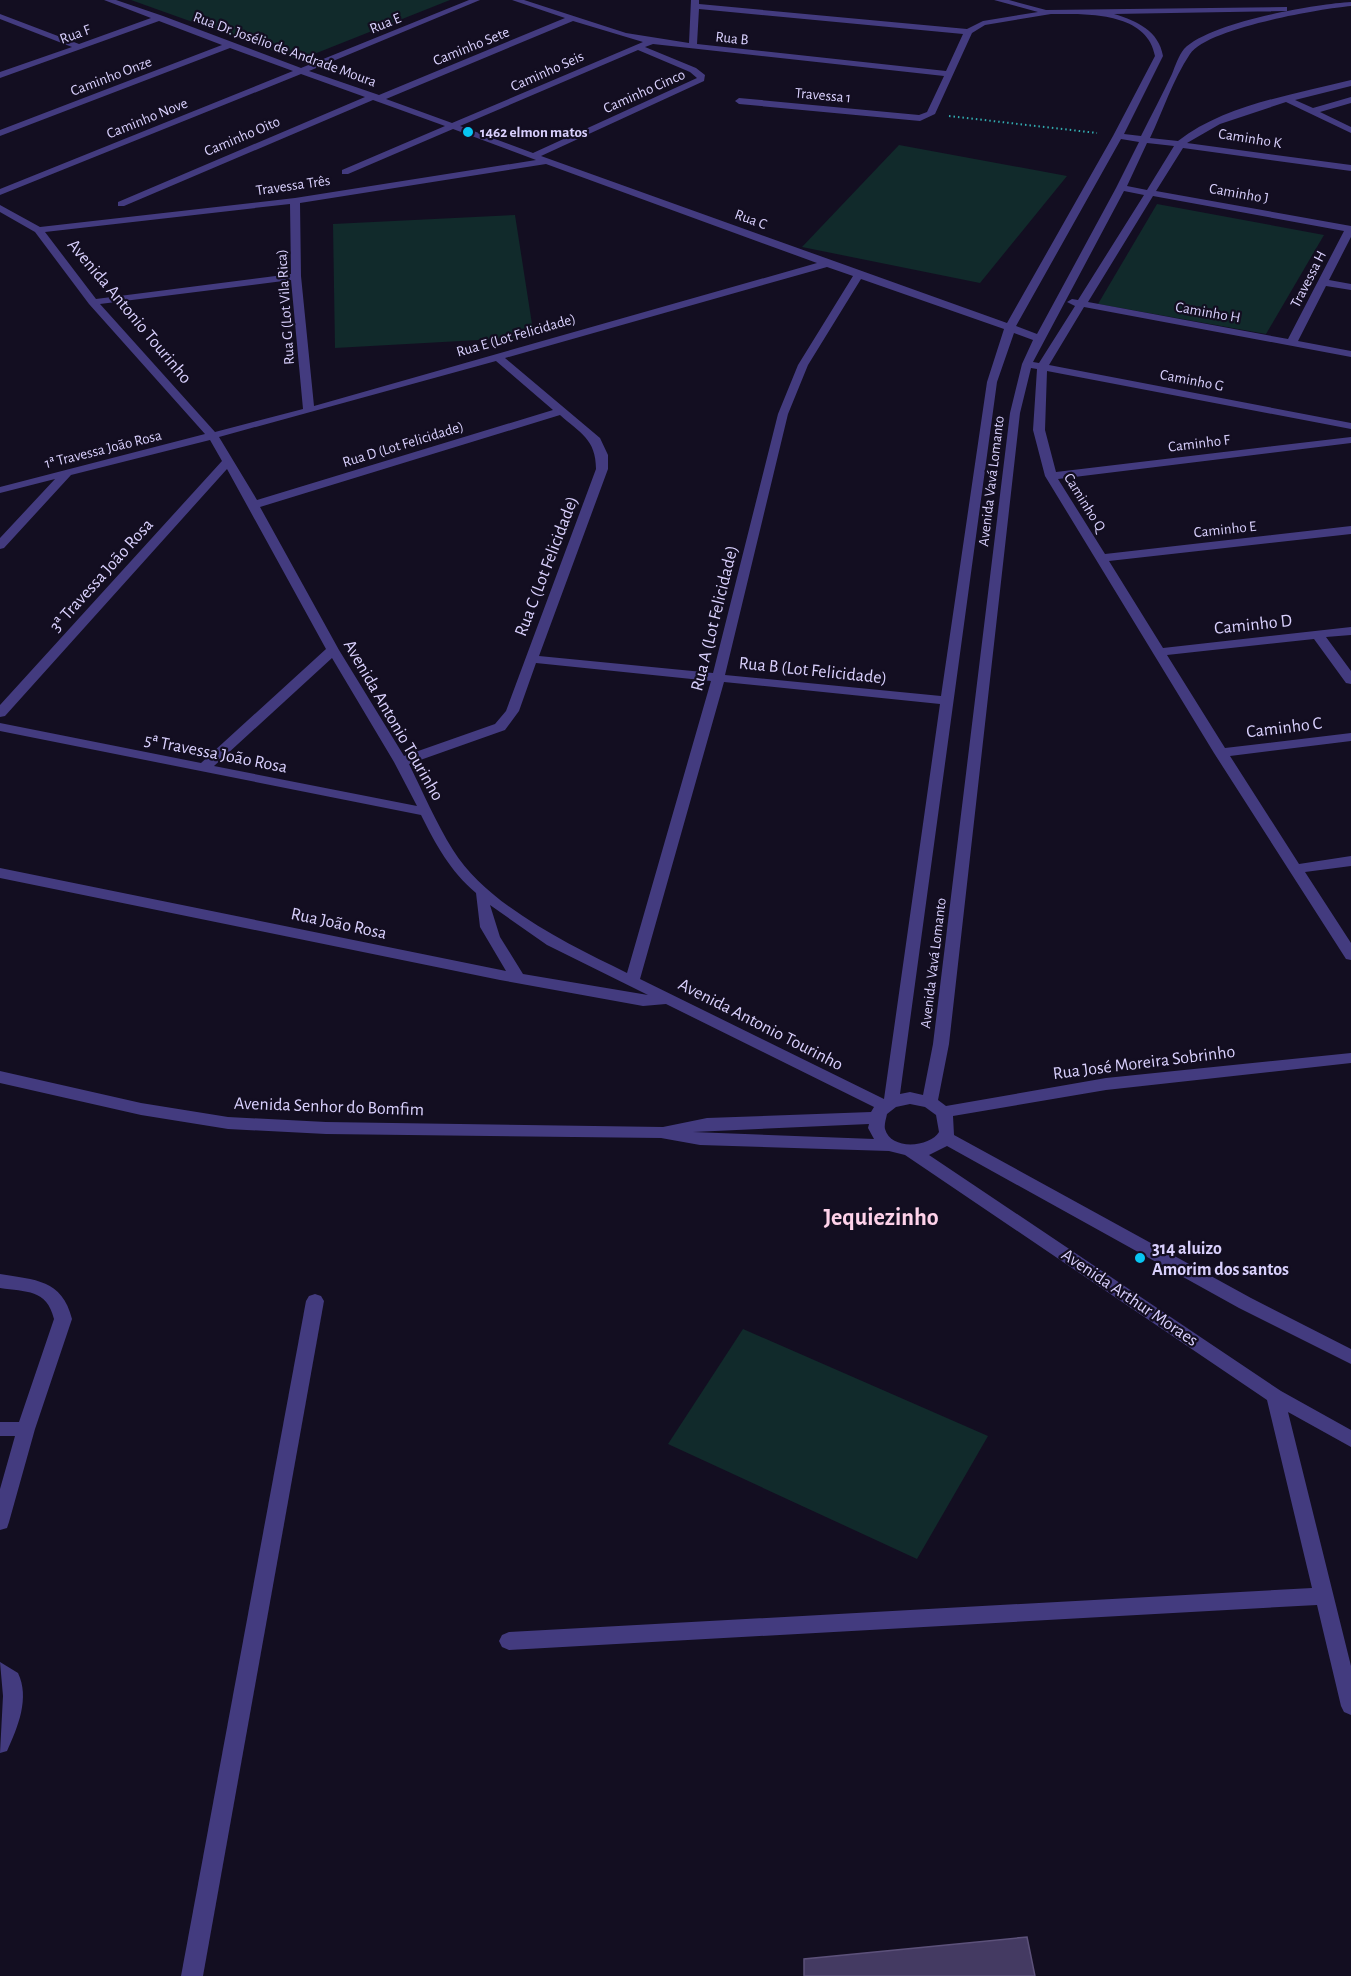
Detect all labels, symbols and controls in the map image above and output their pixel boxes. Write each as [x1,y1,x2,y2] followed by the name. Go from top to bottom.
[191,9,378,90] street label: Rua Dr. Josélio de Andrade Moura
[367,10,403,36] street label: Rua E
[58,22,93,47] street label: Rua F
[431,24,512,69] street label: Caminho Sete
[715,29,749,48] street label: Rua B
[508,49,586,94] street label: Caminho Seis
[68,54,154,99] street label: Caminho Onze
[601,67,687,116] street label: Caminho Cinco
[794,86,852,105] street label: Travessa 1
[105,95,190,141] street label: Caminho Nove
[202,114,282,159] street label: Caminho Oito
[461,125,475,139] marker: 1462 elmon matos
[480,125,588,140] place label: 1462 elmon matos
[1217,126,1283,151] street label: Caminho K
[255,173,331,198] street label: Travessa Três
[1208,181,1270,206] street label: Caminho J
[733,207,769,232] street label: Rua C
[64,236,195,387] street label: Avenida Antonio Tourinho
[1288,248,1329,310] street label: Travessa H
[274,249,297,365] street label: Rua G (Lot Vila Rica)
[1174,299,1242,326] street label: Caminho H
[455,311,577,360] street label: Rua E (Lot Felicidade)
[1159,367,1225,394] street label: Caminho G
[976,415,1007,547] street label: Avenida Vavá Lomanto
[341,419,465,470] street label: Rua D (Lot Felicidade)
[43,428,163,471] street label: 1ª Travessa João Rosa
[1167,432,1231,455] street label: Caminho F
[1061,471,1109,535] street label: Caminho Q
[512,494,582,639] street label: Rua C (Lot Felicidade)
[47,516,157,636] street label: 3ª Travessa João Rosa
[1193,519,1257,540] street label: Caminho E
[688,543,742,693] street label: Rua A (Lot Felicidade)
[1213,612,1293,638] street label: Caminho D
[340,637,447,804] street label: Avenida Antonio Tourinho
[738,654,888,688] street label: Rua B (Lot Felicidade)
[1245,714,1323,742] street label: Caminho C
[143,731,289,777] street label: 5ª Travessa João Rosa
[918,897,949,1029] street label: Avenida Vavá Lomanto
[289,905,388,943] street label: Rua João Rosa
[675,976,846,1074] street label: Avenida Antonio Tourinho
[1052,1043,1237,1083] street label: Rua José Moreira Sobrinho
[234,1095,424,1119] street label: Avenida Senhor do Bomfim
[823,1206,939,1230] district label: Jequiezinho
[1152,1240,1289,1279] place label: 314 aluizo Amorim dos santos
[1058,1246,1201,1350] street label: Avenida Arthur Moraes
[1133,1251,1147,1265] marker: 314 aluizo Amorim dos santos

